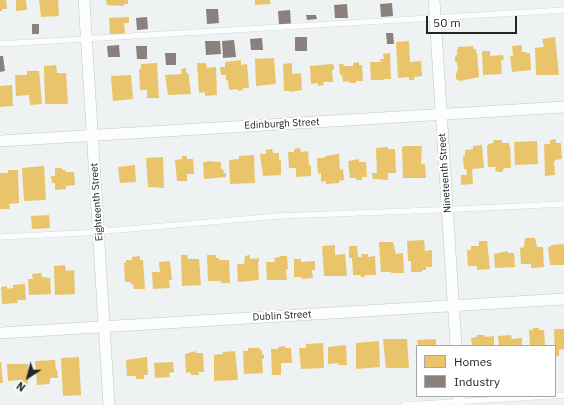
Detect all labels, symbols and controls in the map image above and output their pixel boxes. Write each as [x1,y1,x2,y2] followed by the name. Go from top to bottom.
[428,8,519,34] scale bar
[433,15,461,30] text: 50 m
[244,116,320,132] street label: Edinburgh Street
[436,133,454,213] street label: Nineteenth Street
[88,162,106,242] street label: Eighteenth Street
[252,308,312,324] street label: Dublin Street
[416,345,556,397] legend
[454,354,492,369] text: Homes
[8,357,48,397] north arrow
[454,374,500,389] text: Industry
[14,379,28,395] text: N

